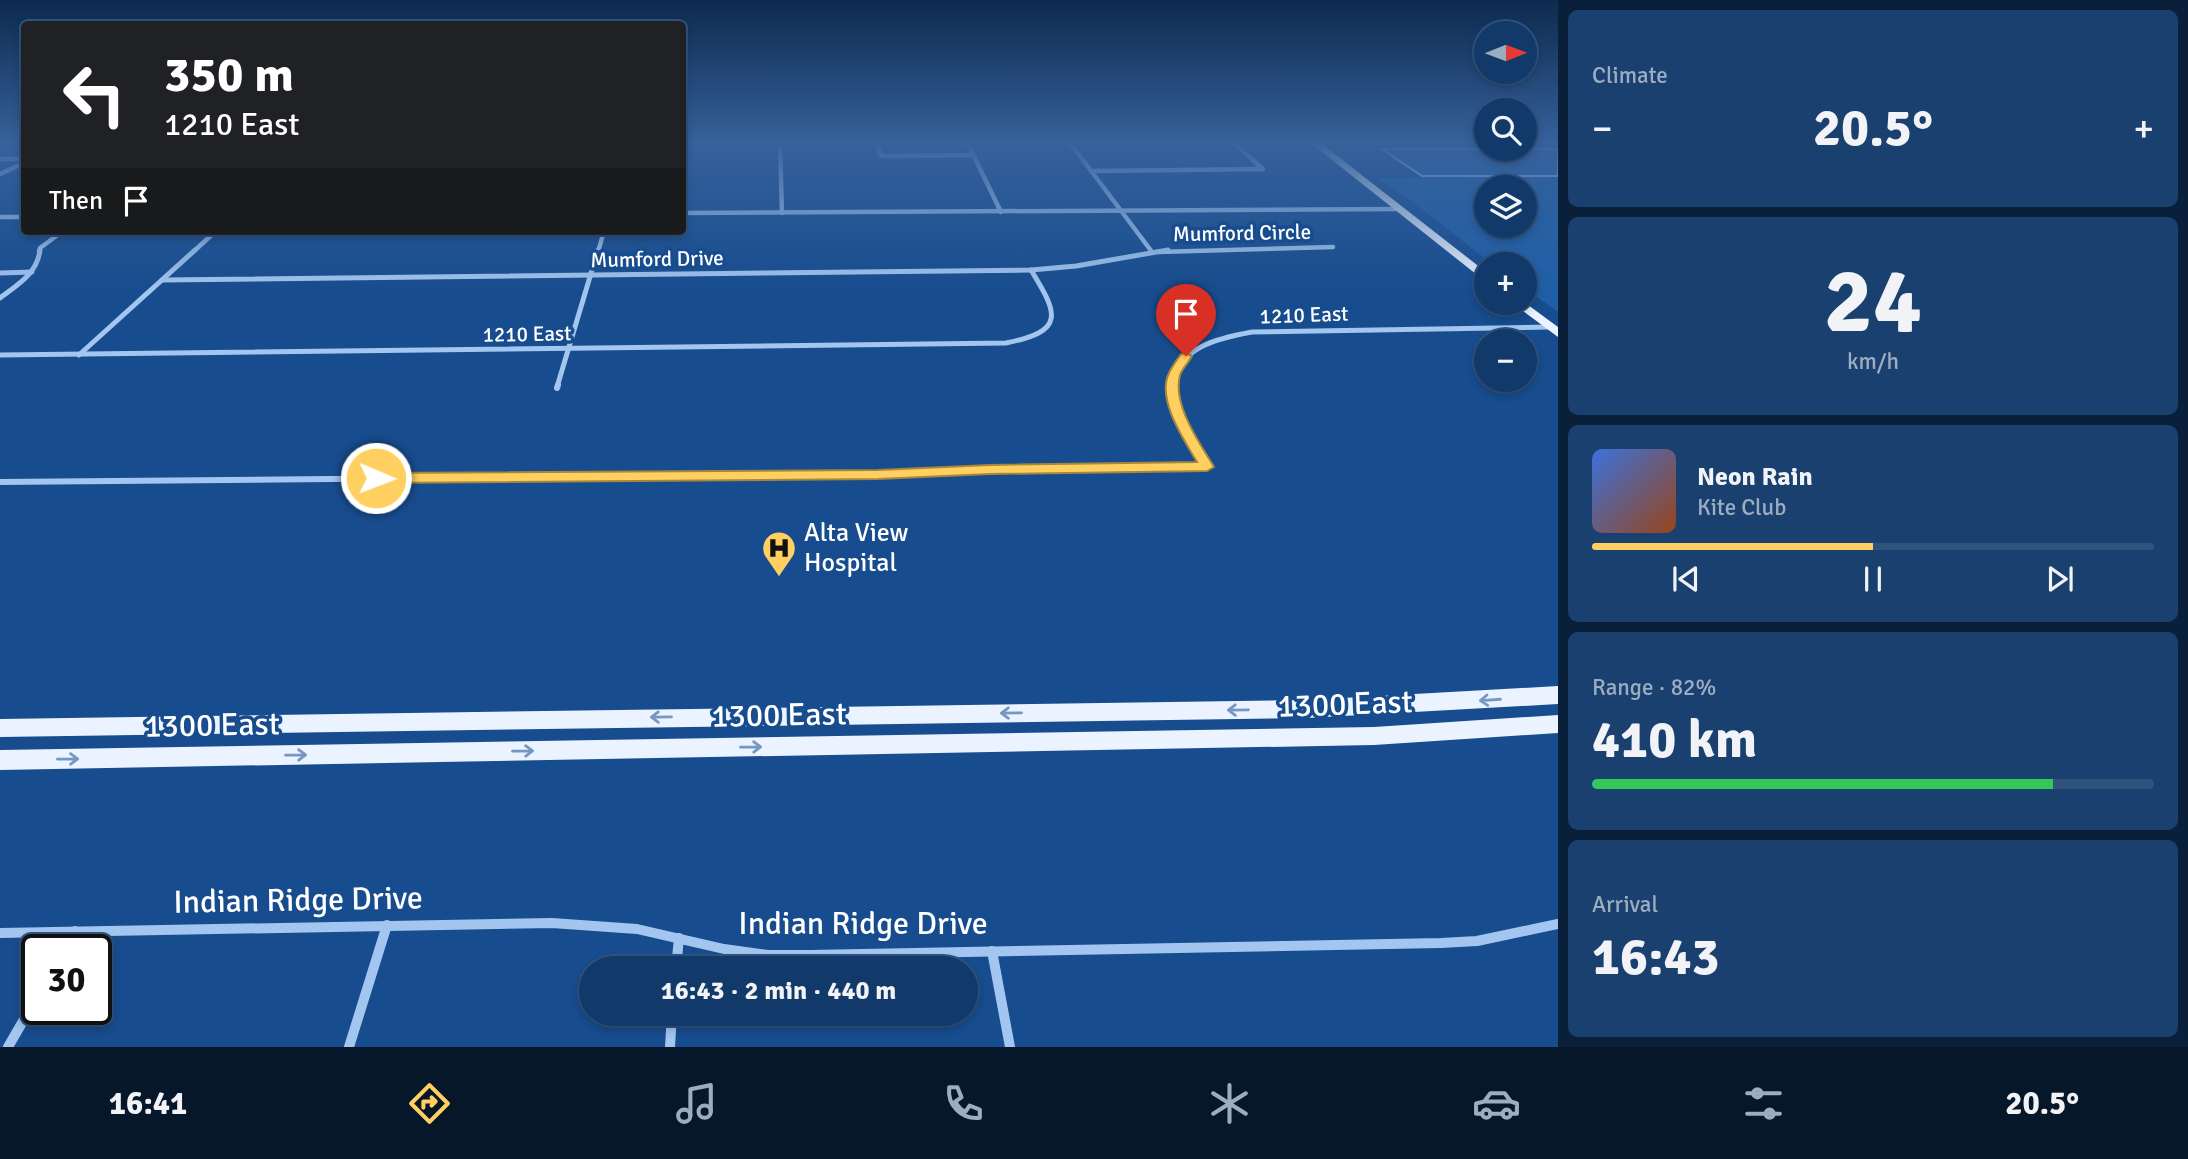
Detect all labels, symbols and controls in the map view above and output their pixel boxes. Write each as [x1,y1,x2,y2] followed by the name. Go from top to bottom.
[1474,21,1536,84] north arrow
[1474,21,1537,392] map controls
[164,45,294,105] text: 350 m
[49,49,140,140] icon: left
[1592,61,1668,90] text: Climate
[1813,96,1933,160] text: 20.5°
[1474,98,1537,161] button: search
[164,105,299,144] text: 1210 East
[1592,105,1613,152] text: −
[2133,105,2154,152] text: +
[1474,175,1537,238] button: layers
[117,182,155,220] icon: arrive
[49,185,103,217] text: Then
[1173,219,1311,247] street label: Mumford Circle
[590,245,724,273] street label: Mumford Drive
[1824,245,1922,358] text: 24
[1474,252,1537,315] button: +
[1156,284,1216,356] pin
[1167,295,1205,333] icon: arrive
[1259,300,1349,330] street label: 1210 East
[482,320,572,348] street label: 1210 East
[1474,329,1537,392] button: −
[1847,347,1899,376] text: km/h
[339,441,413,515] position arrow
[1697,461,1813,493] text: Neon Rain
[1697,493,1786,522] text: Kite Club
[804,517,909,579] place label: Alta View Hospital
[760,529,798,578] hospital icon: Alta View Hospital
[1667,560,1705,598] icon: previous
[1854,560,1892,598] icon: pause
[2041,560,2079,598] icon: next
[1592,673,1716,702] text: Range · 82%
[1277,682,1413,726] street label: 1300 East
[1479,693,1502,706] one-way arrow
[711,694,847,736] street label: 1300 East
[144,704,280,746] street label: 1300 East
[1227,704,1250,717] one-way arrow
[999,706,1022,720] one-way arrow
[1592,708,1757,772] text: 410 km
[649,710,672,724] one-way arrow
[739,740,762,754] one-way arrow
[511,744,534,758] one-way arrow
[284,748,307,762] one-way arrow
[56,752,79,766] one-way arrow
[173,878,423,922] street label: Indian Ridge Drive
[1592,890,1658,919] text: Arrival
[738,904,988,943] street label: Indian Ridge Drive
[1592,925,1720,989] text: 16:43
[21,934,112,1025] speed limit sign: 30
[661,975,896,1007] text: 16:43 · 2 min · 440 m
[405,1079,454,1128] icon: directions
[672,1079,721,1128] icon: music
[939,1079,988,1128] icon: phone
[1205,1079,1254,1128] icon: climate
[1472,1079,1521,1128] icon: car
[1739,1079,1788,1128] icon: filters
[109,1084,187,1123] text: 16:41
[2005,1084,2079,1123] text: 20.5°

